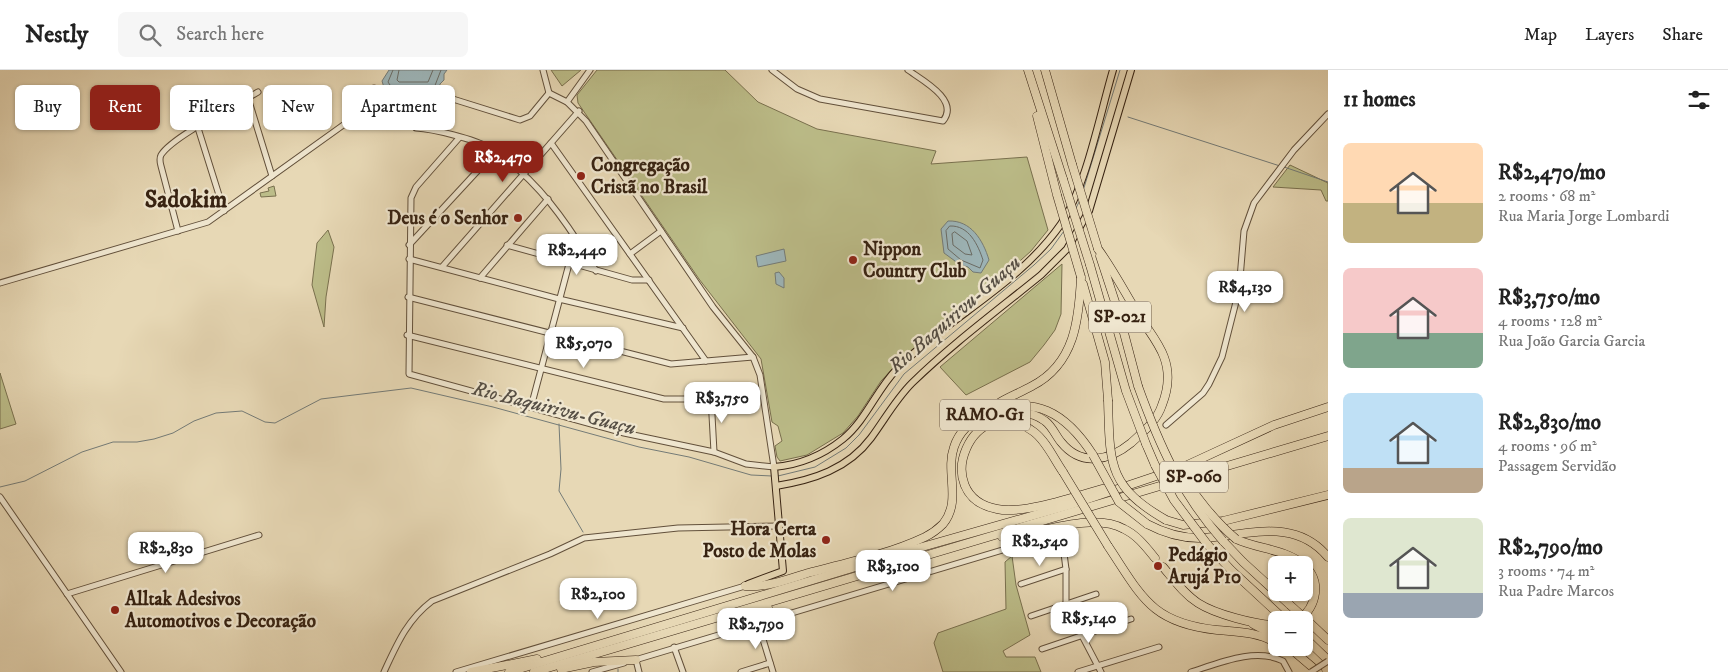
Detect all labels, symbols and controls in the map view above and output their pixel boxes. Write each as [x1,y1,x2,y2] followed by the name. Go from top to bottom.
[118,12,468,57] search box
[25,20,88,50] text: Nestly
[136,21,164,49] icon: search
[176,23,264,46] text: Search here
[1524,24,1557,46] text: Map
[1585,24,1634,46] text: Layers
[1662,24,1703,46] text: Share
[15,85,80,130] chip: Buy
[90,85,160,130] chip: Rent
[170,85,253,130] chip: Filters
[263,85,332,130] chip: New
[342,85,455,130] chip: Apartment
[1685,86,1713,114] icon: filters
[1343,87,1416,113] text: 11 homes
[457,140,549,183] pin: R$2,470
[474,147,532,167] text: R$2,470
[591,154,708,199] place label: Congregação Cristã no Brasil
[1498,160,1605,186] text: R$2,470/mo
[1383,163,1443,223] icon: home
[575,170,587,182] marker: Congregação Cristã no Brasil
[145,185,227,215] district label: Sadokim
[1498,186,1595,206] text: 2 rooms · 68 m²
[1498,206,1670,226] text: Rua Maria Jorge Lombardi
[387,207,509,230] place label: Deus é o Senhor
[512,212,524,224] marker: Deus é o Senhor
[531,234,623,276] pin: R$2,440
[863,238,967,283] place label: Nippon Country Club
[547,240,607,260] text: R$2,440
[883,251,1026,380] water label: Rio Baquirivu-Guaçu
[847,254,859,266] marker: Nippon Country Club
[1199,270,1291,313] pin: R$4,130
[1218,277,1272,297] text: R$4,130
[1498,285,1600,311] text: R$3,750/mo
[1383,288,1443,348] icon: home
[1089,302,1151,332] road number: SP-021
[1498,311,1602,331] text: 4 rooms · 128 m²
[538,326,630,369] pin: R$5,070
[1498,331,1645,351] text: Rua João Garcia Garcia
[556,333,612,353] text: R$5,070
[469,376,638,441] water label: Rio Baquirivu-Guaçu
[676,382,768,424] pin: R$3,750
[695,388,749,408] text: R$3,750
[940,400,1030,430] road number: RAMO-G1
[1498,410,1601,436] text: R$2,830/mo
[1383,413,1443,473] icon: home
[1498,436,1597,456] text: 4 rooms · 96 m²
[1498,456,1616,476] text: Passagem Servidão
[1160,462,1228,492] road number: SP-060
[703,518,817,563] place label: Hora Certa Posto de Molas
[994,524,1086,567] pin: R$2,540
[1012,531,1068,551] text: R$2,540
[120,532,212,574] pin: R$2,830
[820,534,832,546] marker: Hora Certa Posto de Molas
[1498,535,1603,561] text: R$2,790/mo
[139,538,193,558] text: R$2,830
[1383,538,1443,598] icon: home
[1167,544,1241,590] place label: Pedágio Arujá P10
[847,550,939,592] pin: R$3,100
[867,556,919,576] text: R$3,100
[1268,556,1313,656] map controls
[1268,556,1313,601] button: +
[1152,560,1164,572] marker: Pedágio Arujá P10
[1498,561,1595,581] text: 3 rooms · 74 m²
[552,578,644,620] pin: R$2,100
[1498,581,1614,601] text: Rua Padre Marcos
[571,584,625,604] text: R$2,100
[124,588,316,633] place label: Alltak Adesivos Automotivos e Decoração
[1043,602,1135,644] pin: R$5,140
[109,604,121,616] marker: Alltak Adesivos Automotivos e Decoração
[710,608,802,650] pin: R$2,790
[1062,608,1116,628] text: R$5,140
[1268,611,1313,656] button: −
[728,614,784,634] text: R$2,790

